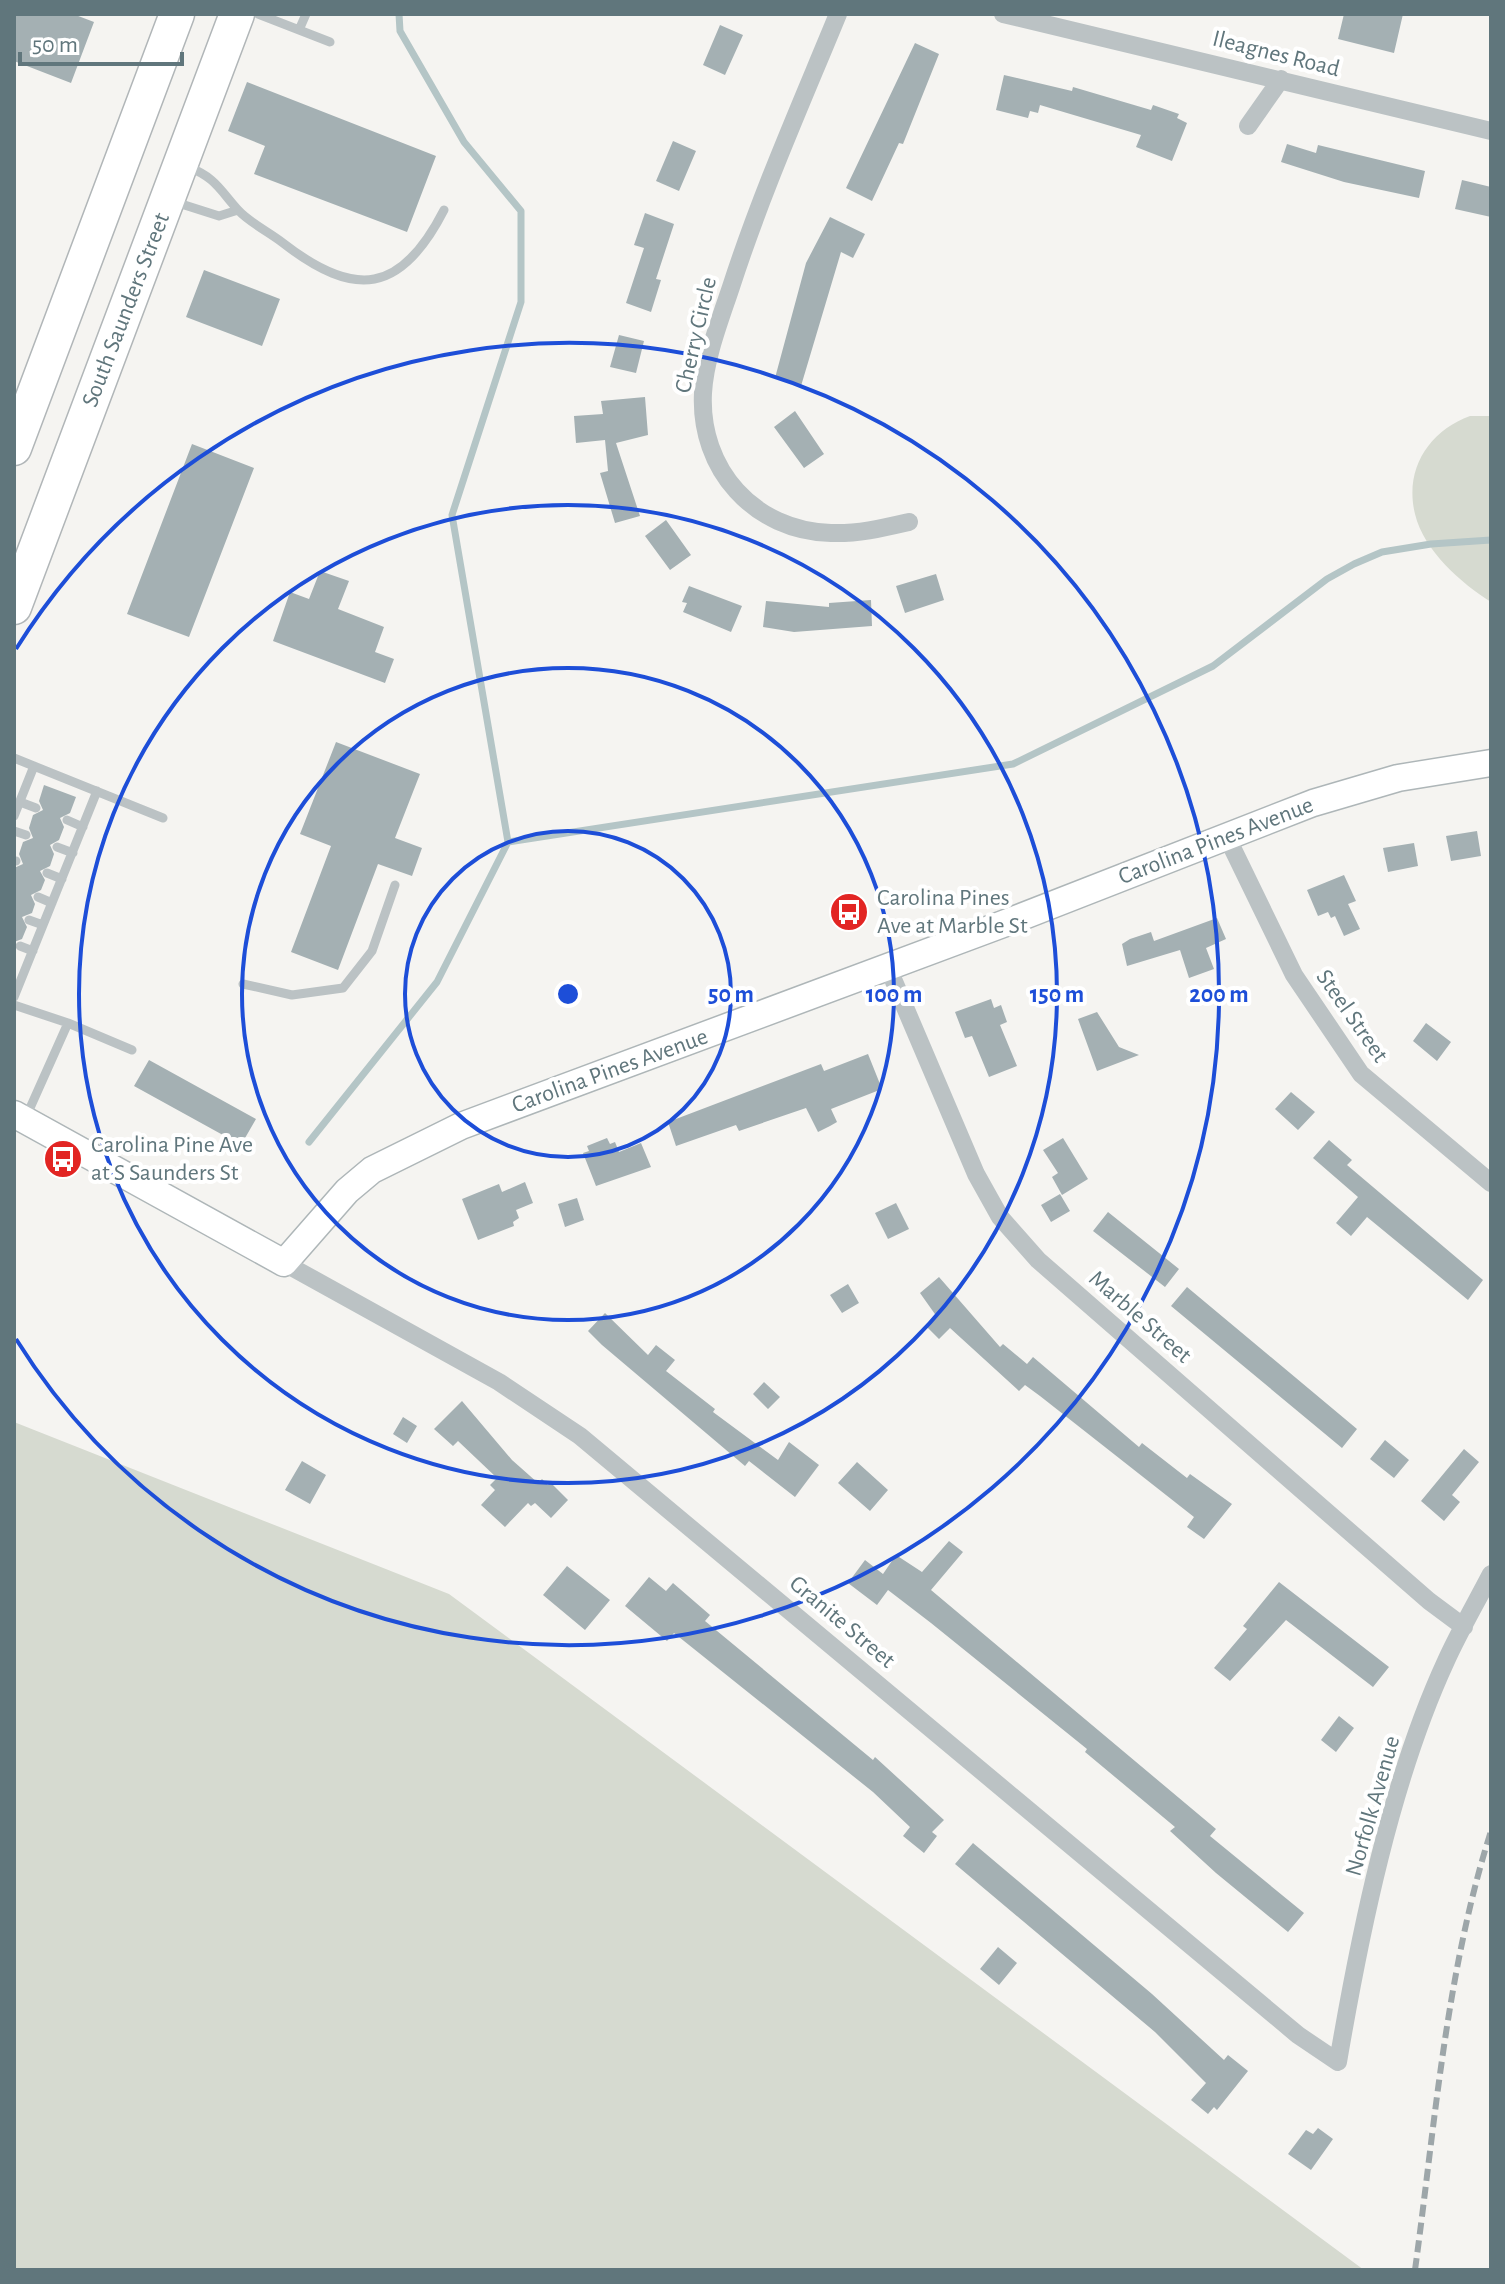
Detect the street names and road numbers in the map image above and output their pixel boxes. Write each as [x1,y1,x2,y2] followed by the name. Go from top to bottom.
[1210,27,1342,81] street label: Ileagnes Road
[78,209,174,410] street label: South Saunders Street
[671,275,721,395] street label: Cherry Circle
[1115,793,1317,889] street label: Carolina Pines Avenue
[1311,965,1393,1067] street label: Steel Street
[509,1024,711,1118] street label: Carolina Pines Avenue
[1084,1266,1196,1368] street label: Marble Street
[785,1571,900,1673] street label: Granite Street
[1342,1733,1404,1879] street label: Norfolk Avenue

